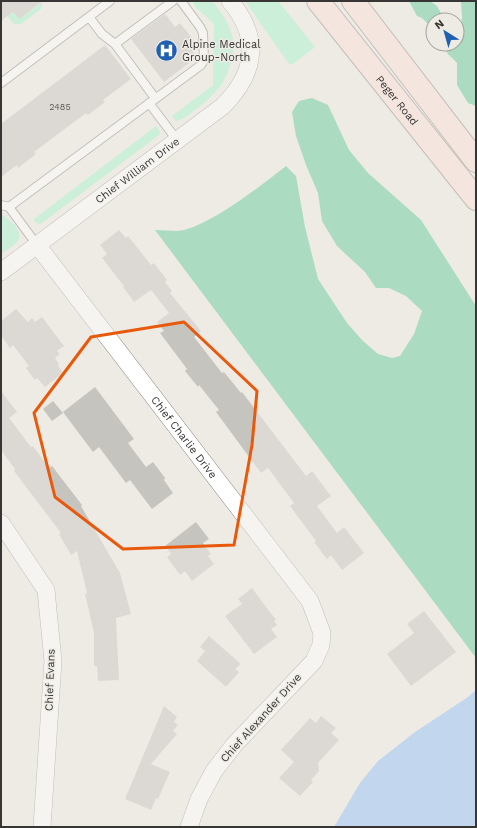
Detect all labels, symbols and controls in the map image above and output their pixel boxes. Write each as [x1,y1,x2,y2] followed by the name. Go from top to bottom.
[425,12,465,52] north arrow
[432,17,446,32] text: N
[153,37,179,63] hospital icon: Alpine Medical Group-North
[182,38,261,64] place label: Alpine Medical Group-North
[373,73,421,128] street label: Peger Road
[49,102,71,112] house number: 2485
[92,134,182,206] street label: Chief William Drive
[149,393,220,481] street label: Chief Charlie Drive
[42,648,58,711] street label: Chief Evans
[218,671,304,765] street label: Chief Alexander Drive

